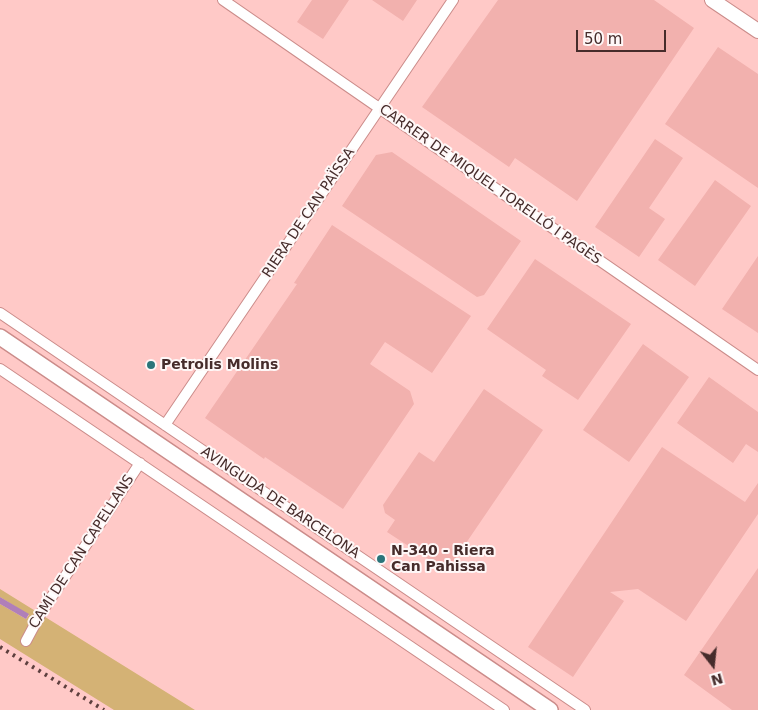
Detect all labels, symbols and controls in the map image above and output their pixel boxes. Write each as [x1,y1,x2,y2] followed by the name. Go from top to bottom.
[578,20,668,52] scale bar
[584,30,622,48] text: 50 m
[376,101,604,269] street label: CARRER DE MIQUEL TORELLÓ I PAGÈS
[259,145,359,281] street label: RIERA DE CAN PAÏSSA
[161,357,278,373] place label: Petrolis Molins
[145,359,157,371] marker: Petrolis Molins
[197,444,363,562] street label: AVINGUDA DE BARCELONA
[26,472,138,632] street label: CAMÍ DE CAN CAPELLANS
[391,543,495,576] place label: N-340 - Riera Can Pahissa
[375,553,387,565] marker: N-340 - Riera Can Pahissa
[688,640,738,690] north arrow
[709,670,725,689] text: N

